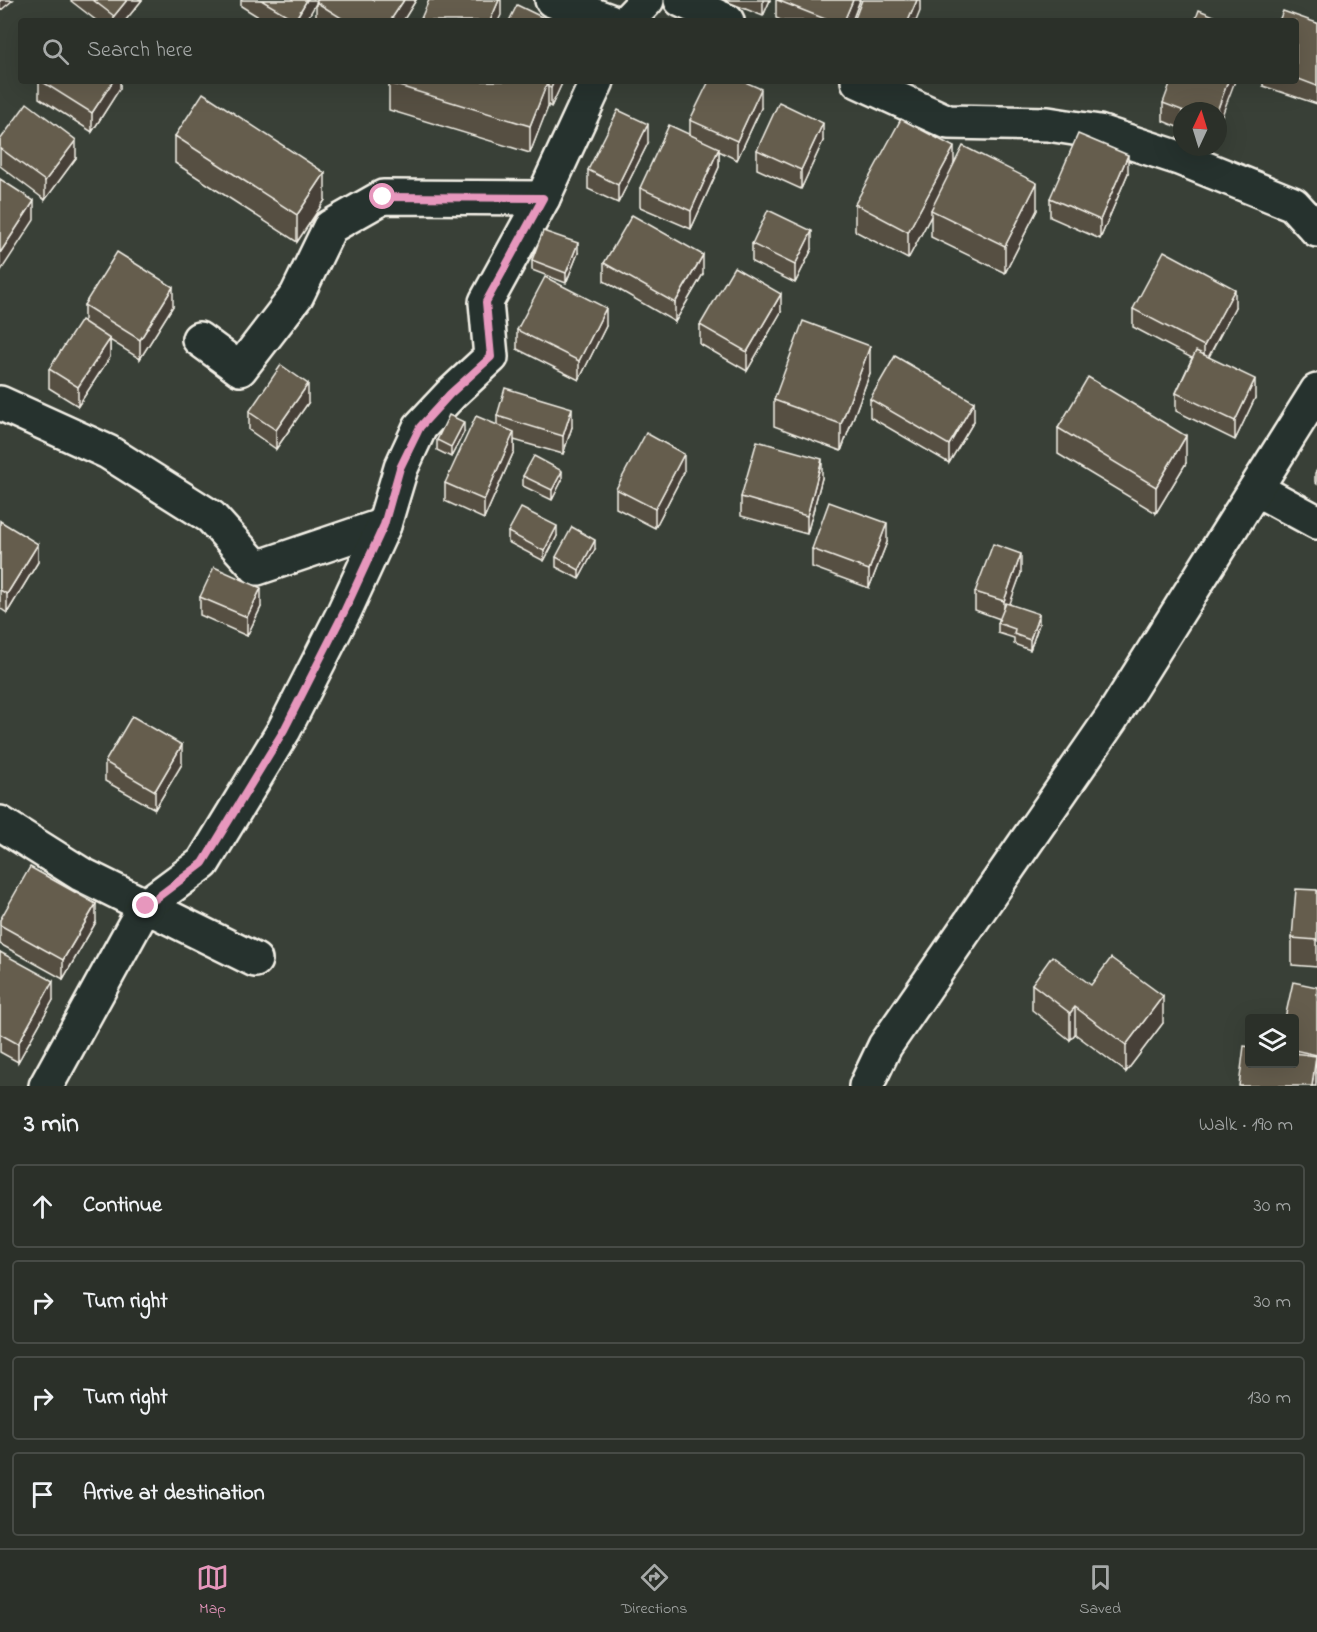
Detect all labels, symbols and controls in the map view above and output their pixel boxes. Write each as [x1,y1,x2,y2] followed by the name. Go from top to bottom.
[18,18,1299,84] search box
[39,35,72,68] icon: search
[87,35,192,67] text: Search here
[1173,102,1227,156] north arrow
[369,183,395,209] route start
[132,892,158,918] route end
[1245,1014,1299,1068] map controls
[1245,1014,1299,1068] button: layers
[24,1106,79,1144] text: 3 min
[1199,1111,1293,1140] text: Walk · 190 m
[26,1190,59,1223] icon: ahead
[83,1190,162,1222] text: Continue
[1254,1192,1291,1221] text: 30 m
[26,1286,59,1319] icon: right
[83,1286,168,1318] text: Turn right
[1254,1288,1291,1317] text: 30 m
[26,1382,59,1415] icon: right
[83,1382,168,1414] text: Turn right
[1247,1384,1291,1413] text: 130 m
[26,1478,59,1511] icon: arrive
[83,1478,265,1510] text: Arrive at destination
[196,1561,229,1621] tab: Map
[621,1561,687,1621] tab: Directions
[1079,1561,1121,1621] tab: Saved

